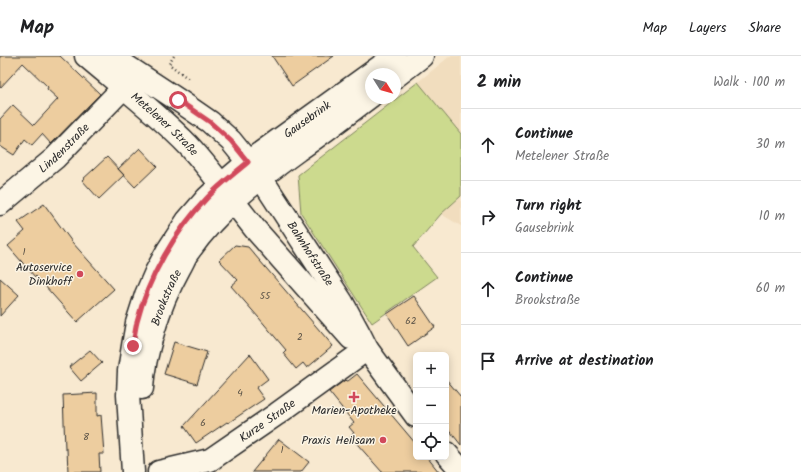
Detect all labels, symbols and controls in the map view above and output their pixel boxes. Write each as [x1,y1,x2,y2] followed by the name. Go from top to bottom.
[20,13,54,43] text: Map
[643,17,667,39] text: Map
[689,17,727,39] text: Layers
[749,17,781,39] text: Share
[365,68,401,104] north arrow
[477,69,521,96] text: 2 min
[713,72,785,93] text: Walk · 100 m
[126,87,204,161] street label: Metelener Straße
[169,91,187,109] route start
[279,96,335,143] street label: Gausebrink
[34,118,94,178] street label: Lindenstraße
[515,122,573,146] text: Continue
[477,134,499,156] icon: ahead
[756,134,785,155] text: 30 m
[515,146,609,167] text: Metelener Straße
[515,194,582,218] text: Turn right
[477,206,499,228] icon: right
[759,206,785,227] text: 10 m
[282,217,339,290] street label: Bahnhofstraße
[515,218,574,239] text: Gausebrink
[22,244,26,260] house number: 1
[16,258,73,291] place label: Autoservice Dinkhoff
[146,265,187,328] street label: Brookstraße
[515,266,573,290] text: Continue
[75,269,85,279] marker: Autoservice Dinkhoff
[477,278,499,300] icon: ahead
[756,278,785,299] text: 60 m
[260,288,271,304] house number: 55
[515,290,580,311] text: Brookstraße
[405,313,417,329] house number: 62
[297,329,303,345] house number: 2
[124,337,142,355] route end
[515,349,654,373] text: Arrive at destination
[477,350,499,372] icon: arrive
[413,352,449,460] map controls
[413,352,449,388] button: +
[237,385,243,401] house number: 4
[413,388,449,424] button: −
[349,392,359,402] marker: Marien-Apotheke
[235,394,300,447] street label: Kurze Straße
[311,401,397,420] place label: Marien-Apotheke
[200,415,206,431] house number: 6
[413,424,449,460] button: locate
[83,429,90,445] house number: 8
[301,431,375,450] place label: Praxis Heilsam
[378,435,388,445] marker: Praxis Heilsam
[280,442,284,458] house number: 1

